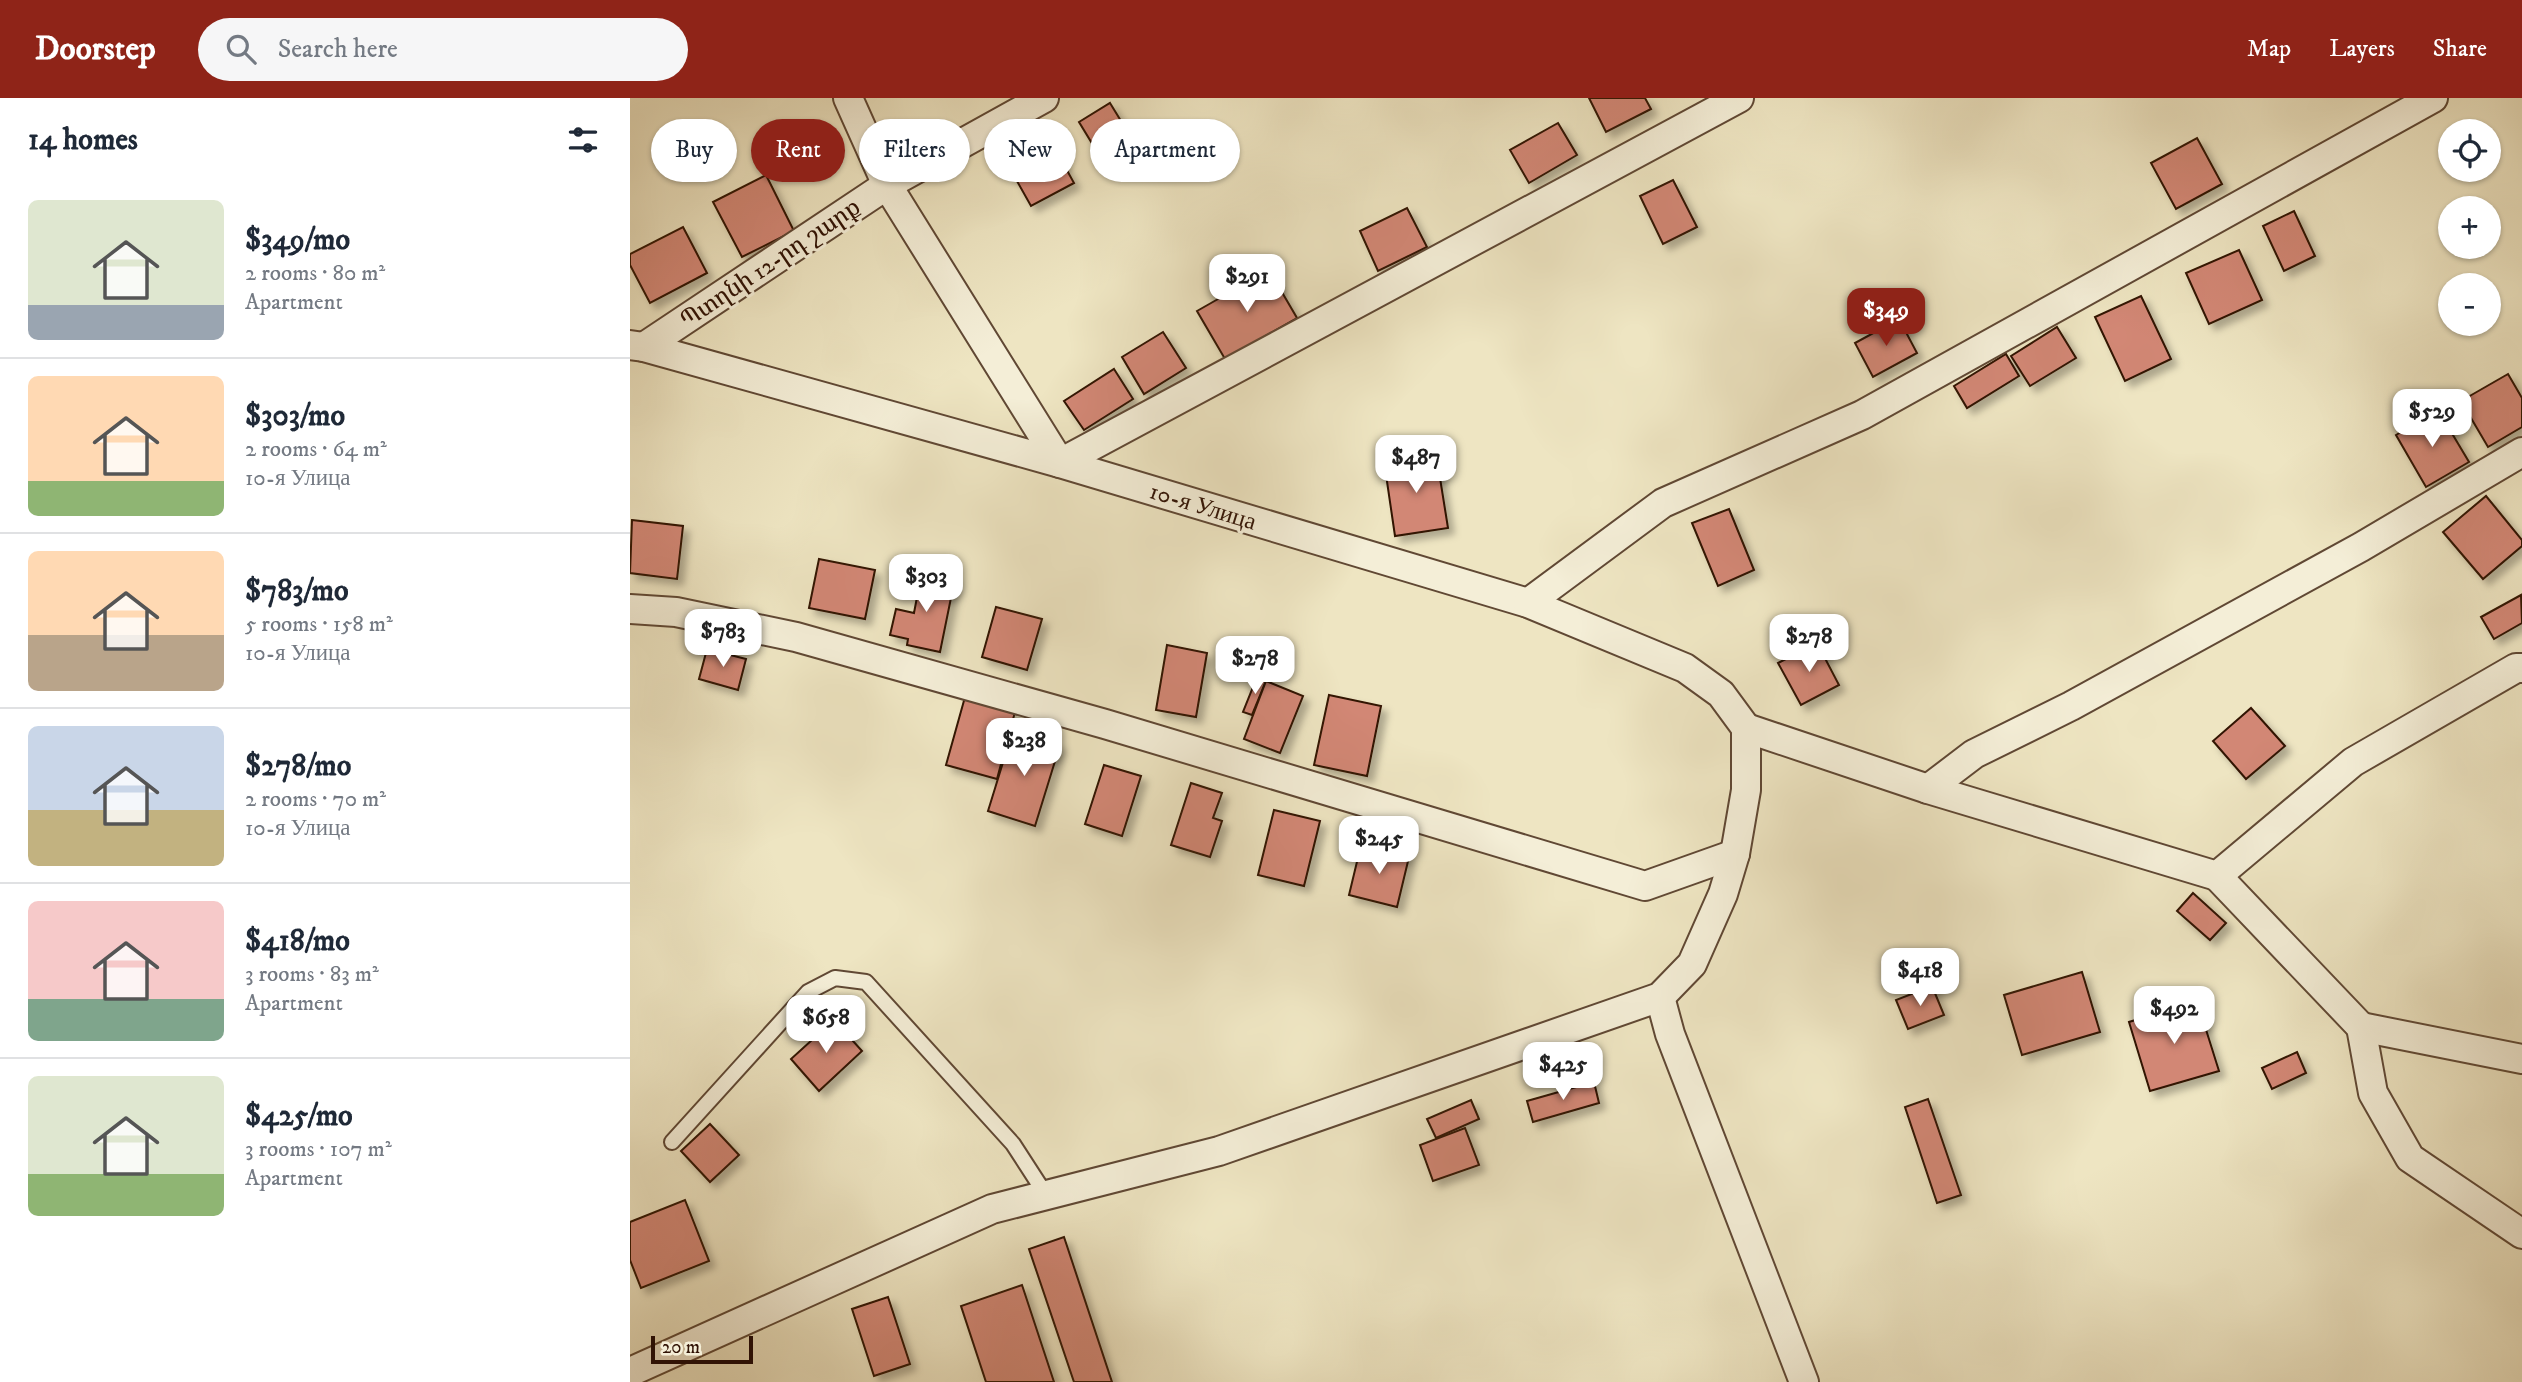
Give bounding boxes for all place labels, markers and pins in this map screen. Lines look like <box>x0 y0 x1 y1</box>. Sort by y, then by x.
pin: $291 <box>1206 254 1288 314</box>
pin: $349 <box>1845 288 1927 348</box>
pin: $529 <box>2391 390 2473 449</box>
pin: $487 <box>1375 436 1457 495</box>
pin: $303 <box>885 554 967 614</box>
pin: $783 <box>682 610 764 669</box>
pin: $278 <box>1768 614 1850 674</box>
pin: $278 <box>1214 636 1296 696</box>
pin: $238 <box>983 718 1065 778</box>
pin: $245 <box>1338 816 1420 876</box>
pin: $418 <box>1879 948 1961 1008</box>
pin: $492 <box>2133 986 2215 1046</box>
pin: $658 <box>785 996 867 1055</box>
pin: $425 <box>1522 1042 1604 1102</box>

